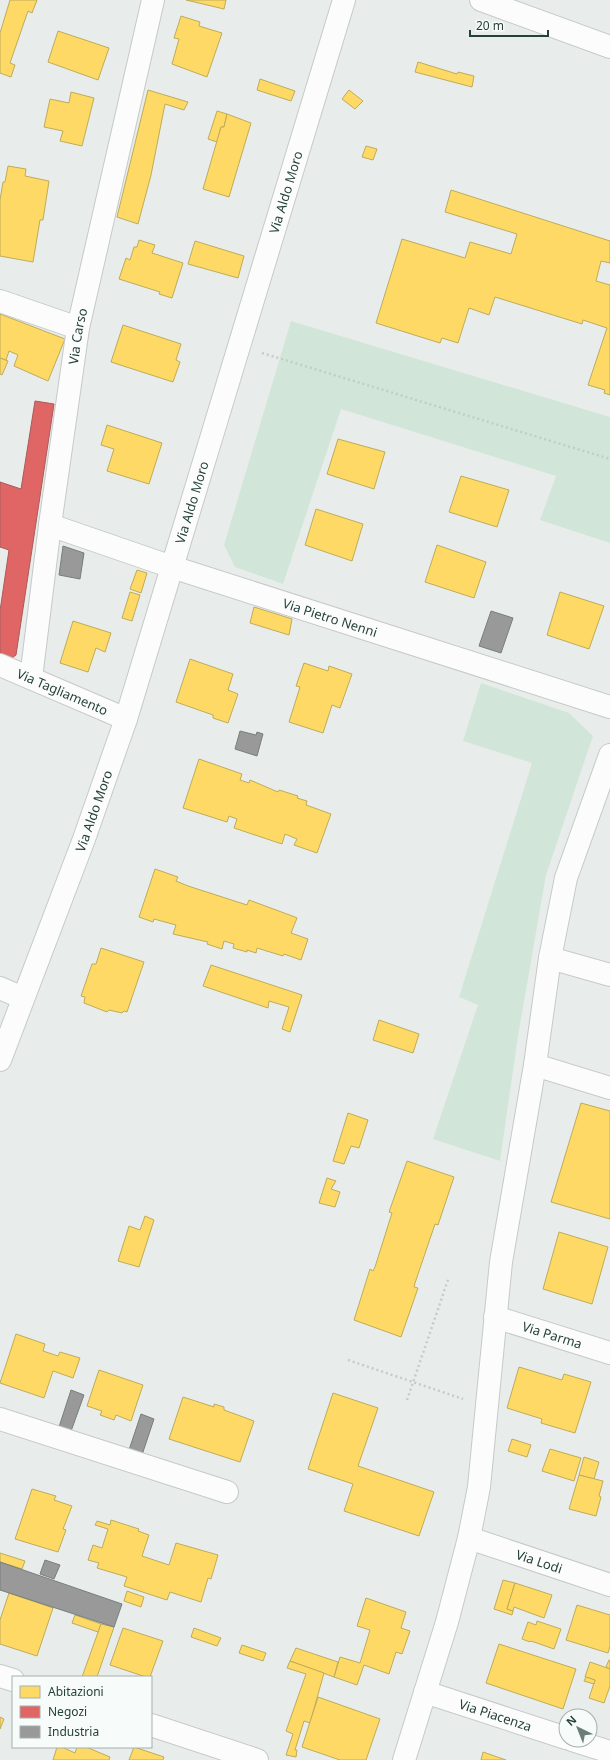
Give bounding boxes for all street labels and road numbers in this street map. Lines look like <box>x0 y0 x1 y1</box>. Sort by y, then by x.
street label: Via Aldo Moro <box>265 149 307 236</box>
street label: Via Carso <box>64 306 91 365</box>
street label: Via Aldo Moro <box>171 459 213 546</box>
street label: Via Pietro Nenni <box>281 594 380 641</box>
street label: Via Tagliamento <box>14 664 111 719</box>
street label: Via Aldo Moro <box>71 768 116 854</box>
street label: Via Parma <box>520 1317 584 1353</box>
street label: Via Lodi <box>514 1545 565 1578</box>
street label: Via Piacenza <box>457 1695 534 1735</box>

